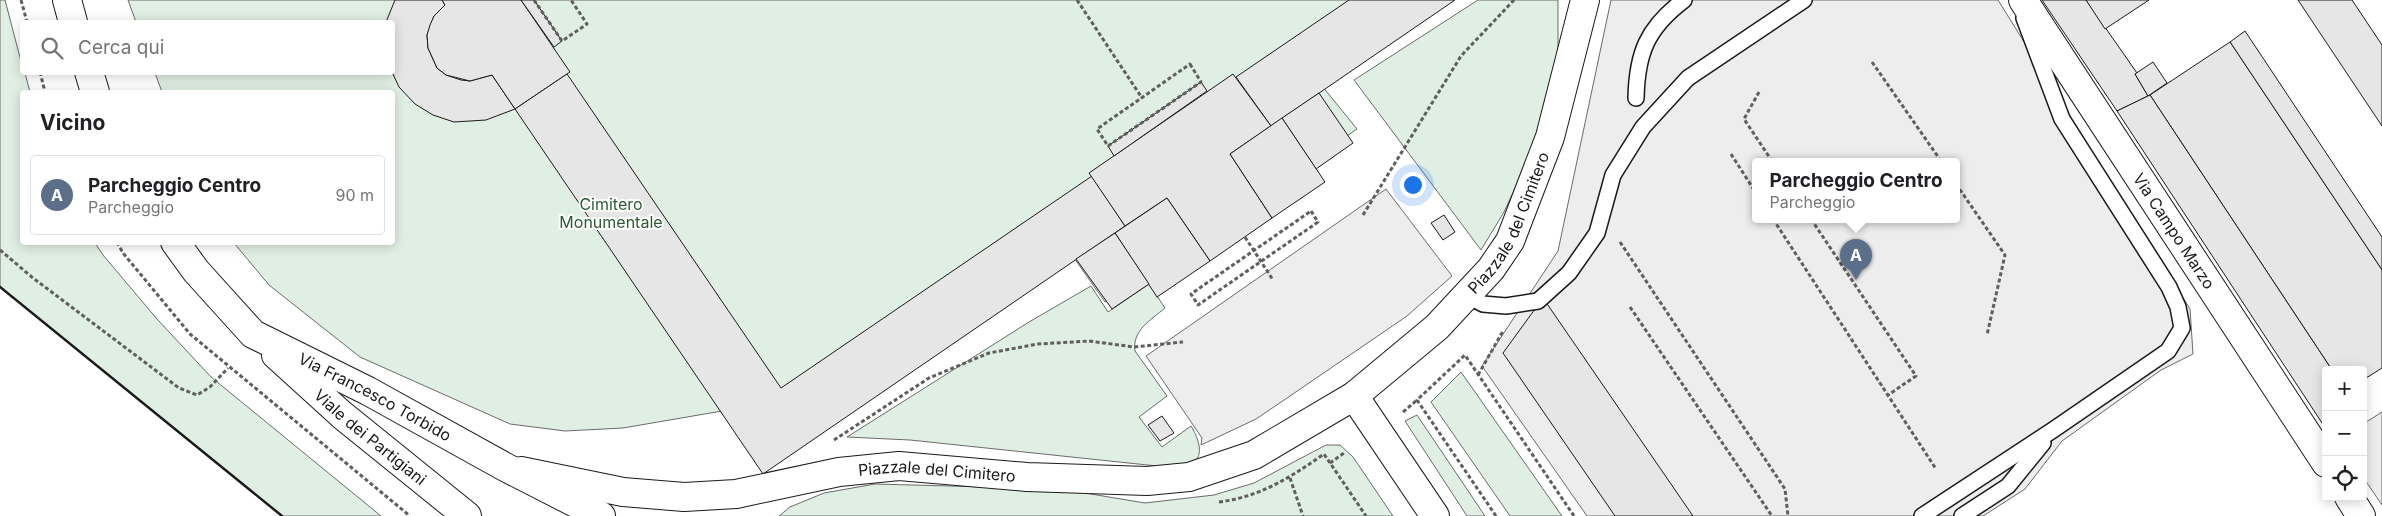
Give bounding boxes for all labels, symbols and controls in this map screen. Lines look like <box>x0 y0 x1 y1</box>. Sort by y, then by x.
search box <box>20 20 395 75</box>
icon: search <box>38 34 66 62</box>
text: Cerca qui <box>78 36 164 59</box>
text: Vicino <box>40 110 105 135</box>
street label: Piazzale del Cimitero <box>1463 149 1553 298</box>
popup <box>1752 158 1960 223</box>
text: Parcheggio Centro <box>1769 169 1943 192</box>
street label: Via Campo Marzo <box>2129 169 2219 293</box>
your location <box>1400 172 1426 198</box>
text: Parcheggio Centro <box>88 174 261 197</box>
text: A <box>51 185 63 205</box>
text: 90 m <box>335 185 374 205</box>
text: Parcheggio <box>1769 192 1855 212</box>
park label: Cimitero Monumentale <box>559 194 663 232</box>
text: Parcheggio <box>88 197 174 217</box>
pin: A <box>1840 239 1872 280</box>
street label: Via Francesco Torbido <box>295 348 455 445</box>
map controls <box>2322 366 2367 501</box>
button: + <box>2322 366 2367 411</box>
street label: Viale dei Partigiani <box>310 385 430 489</box>
button: − <box>2322 411 2367 456</box>
street label: Piazzale del Cimitero <box>857 456 1016 486</box>
button: locate <box>2322 456 2367 501</box>

